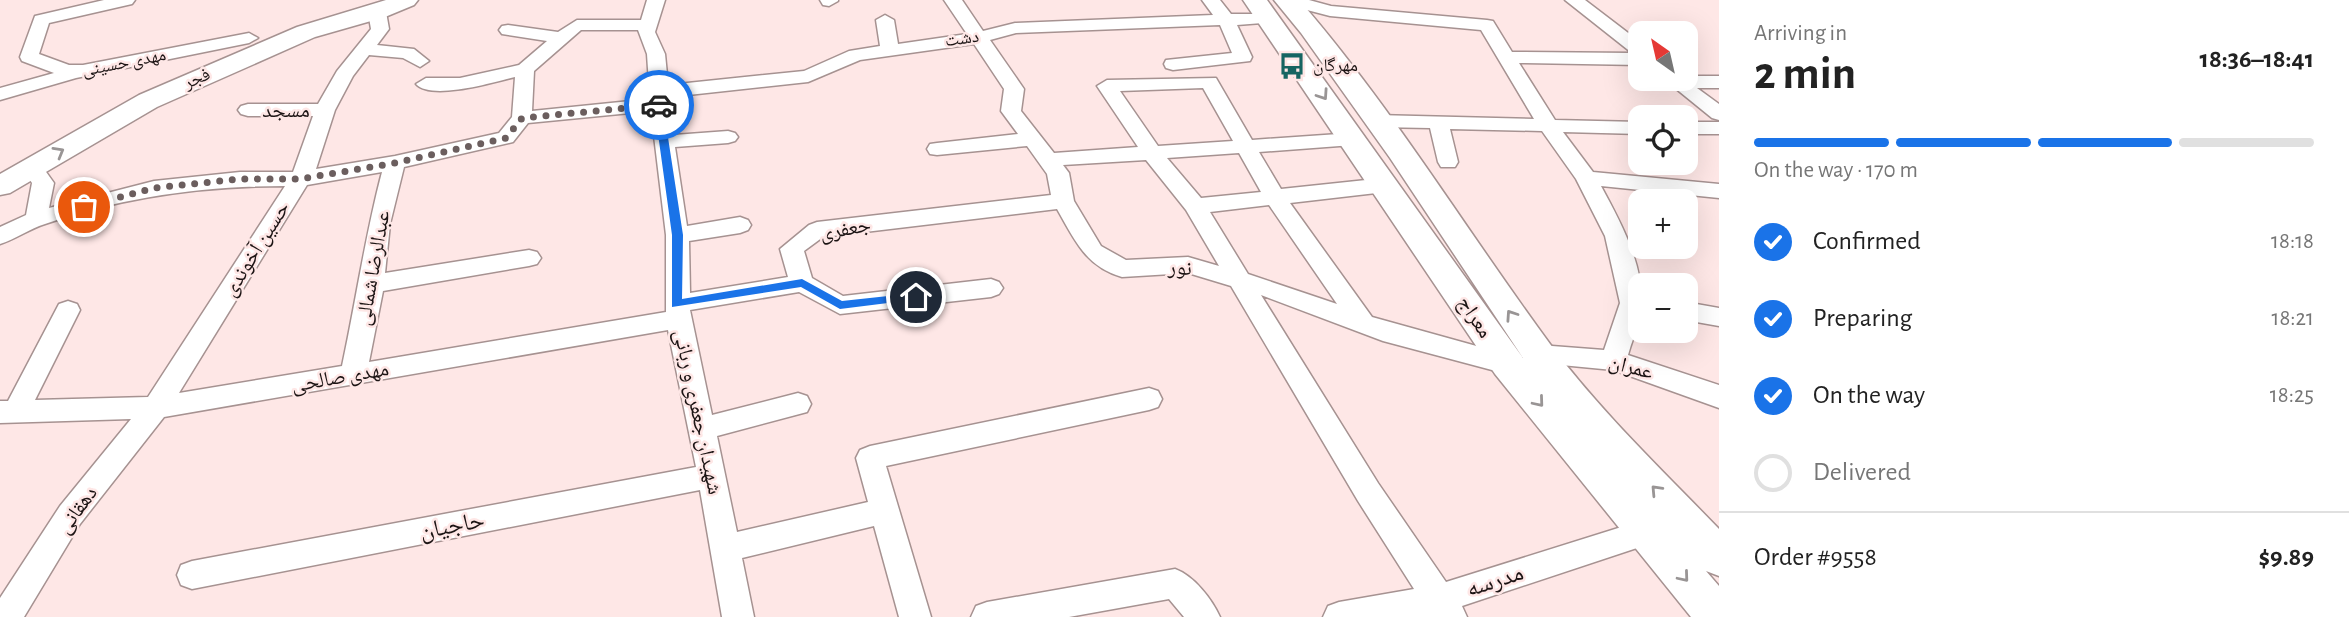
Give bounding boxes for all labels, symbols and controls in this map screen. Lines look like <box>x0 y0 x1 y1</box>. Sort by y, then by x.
north arrow <box>1628 21 1698 91</box>
map controls <box>1628 21 1698 343</box>
text: Arriving in <box>1754 22 1847 45</box>
street label: دشت <box>944 28 980 50</box>
street label: مهدی حسینی <box>80 46 168 81</box>
text: 18:36–18:41 <box>2200 46 2314 72</box>
bus stop icon: مهرگان <box>1277 51 1307 81</box>
text: 2 min <box>1754 51 1856 97</box>
place label: مهرگان <box>1313 57 1358 76</box>
street label: فجر <box>180 65 213 93</box>
courier <box>624 70 694 140</box>
icon: car <box>640 86 678 124</box>
one-way arrow <box>1315 87 1327 100</box>
street label: مسجد <box>262 100 310 121</box>
button: locate <box>1628 105 1698 175</box>
one-way arrow <box>52 147 65 160</box>
text: On the way · 170 m <box>1754 159 1918 182</box>
pin <box>54 177 114 237</box>
icon: bag <box>65 188 103 226</box>
button: + <box>1628 189 1698 259</box>
street label: حسین آخوندی <box>218 197 295 301</box>
street label: عبدالرضا شمالی <box>353 208 396 328</box>
street label: جعفری <box>818 214 873 245</box>
icon: check <box>1754 223 1792 261</box>
text: Confirmed <box>1813 228 1921 254</box>
text: 18:18 <box>2271 230 2314 253</box>
street label: نور <box>1167 257 1192 279</box>
pin <box>886 267 946 327</box>
button: − <box>1628 273 1698 343</box>
icon: home <box>897 278 935 316</box>
street label: معراج <box>1452 292 1496 343</box>
icon: check <box>1754 300 1792 338</box>
text: Preparing <box>1813 305 1912 331</box>
text: 18:21 <box>2272 307 2314 330</box>
one-way arrow <box>1506 309 1519 322</box>
street label: شهیدان جعفری و ربانی <box>668 328 726 497</box>
street label: عمران <box>1606 351 1656 384</box>
street label: مهدی صالحی <box>290 358 391 398</box>
icon: check <box>1754 377 1792 415</box>
text: On the way <box>1813 382 1925 408</box>
text: 18:25 <box>2270 384 2314 407</box>
one-way arrow <box>1531 393 1543 406</box>
text: Delivered <box>1813 459 1911 485</box>
street label: دهقانی <box>53 482 103 539</box>
one-way arrow <box>1651 485 1664 498</box>
street label: حاجیان <box>418 508 487 545</box>
text: Order #9558 <box>1754 544 1877 570</box>
text: $9.89 <box>2258 544 2314 570</box>
street label: مدرسه <box>1464 561 1526 601</box>
one-way arrow <box>1676 568 1688 581</box>

